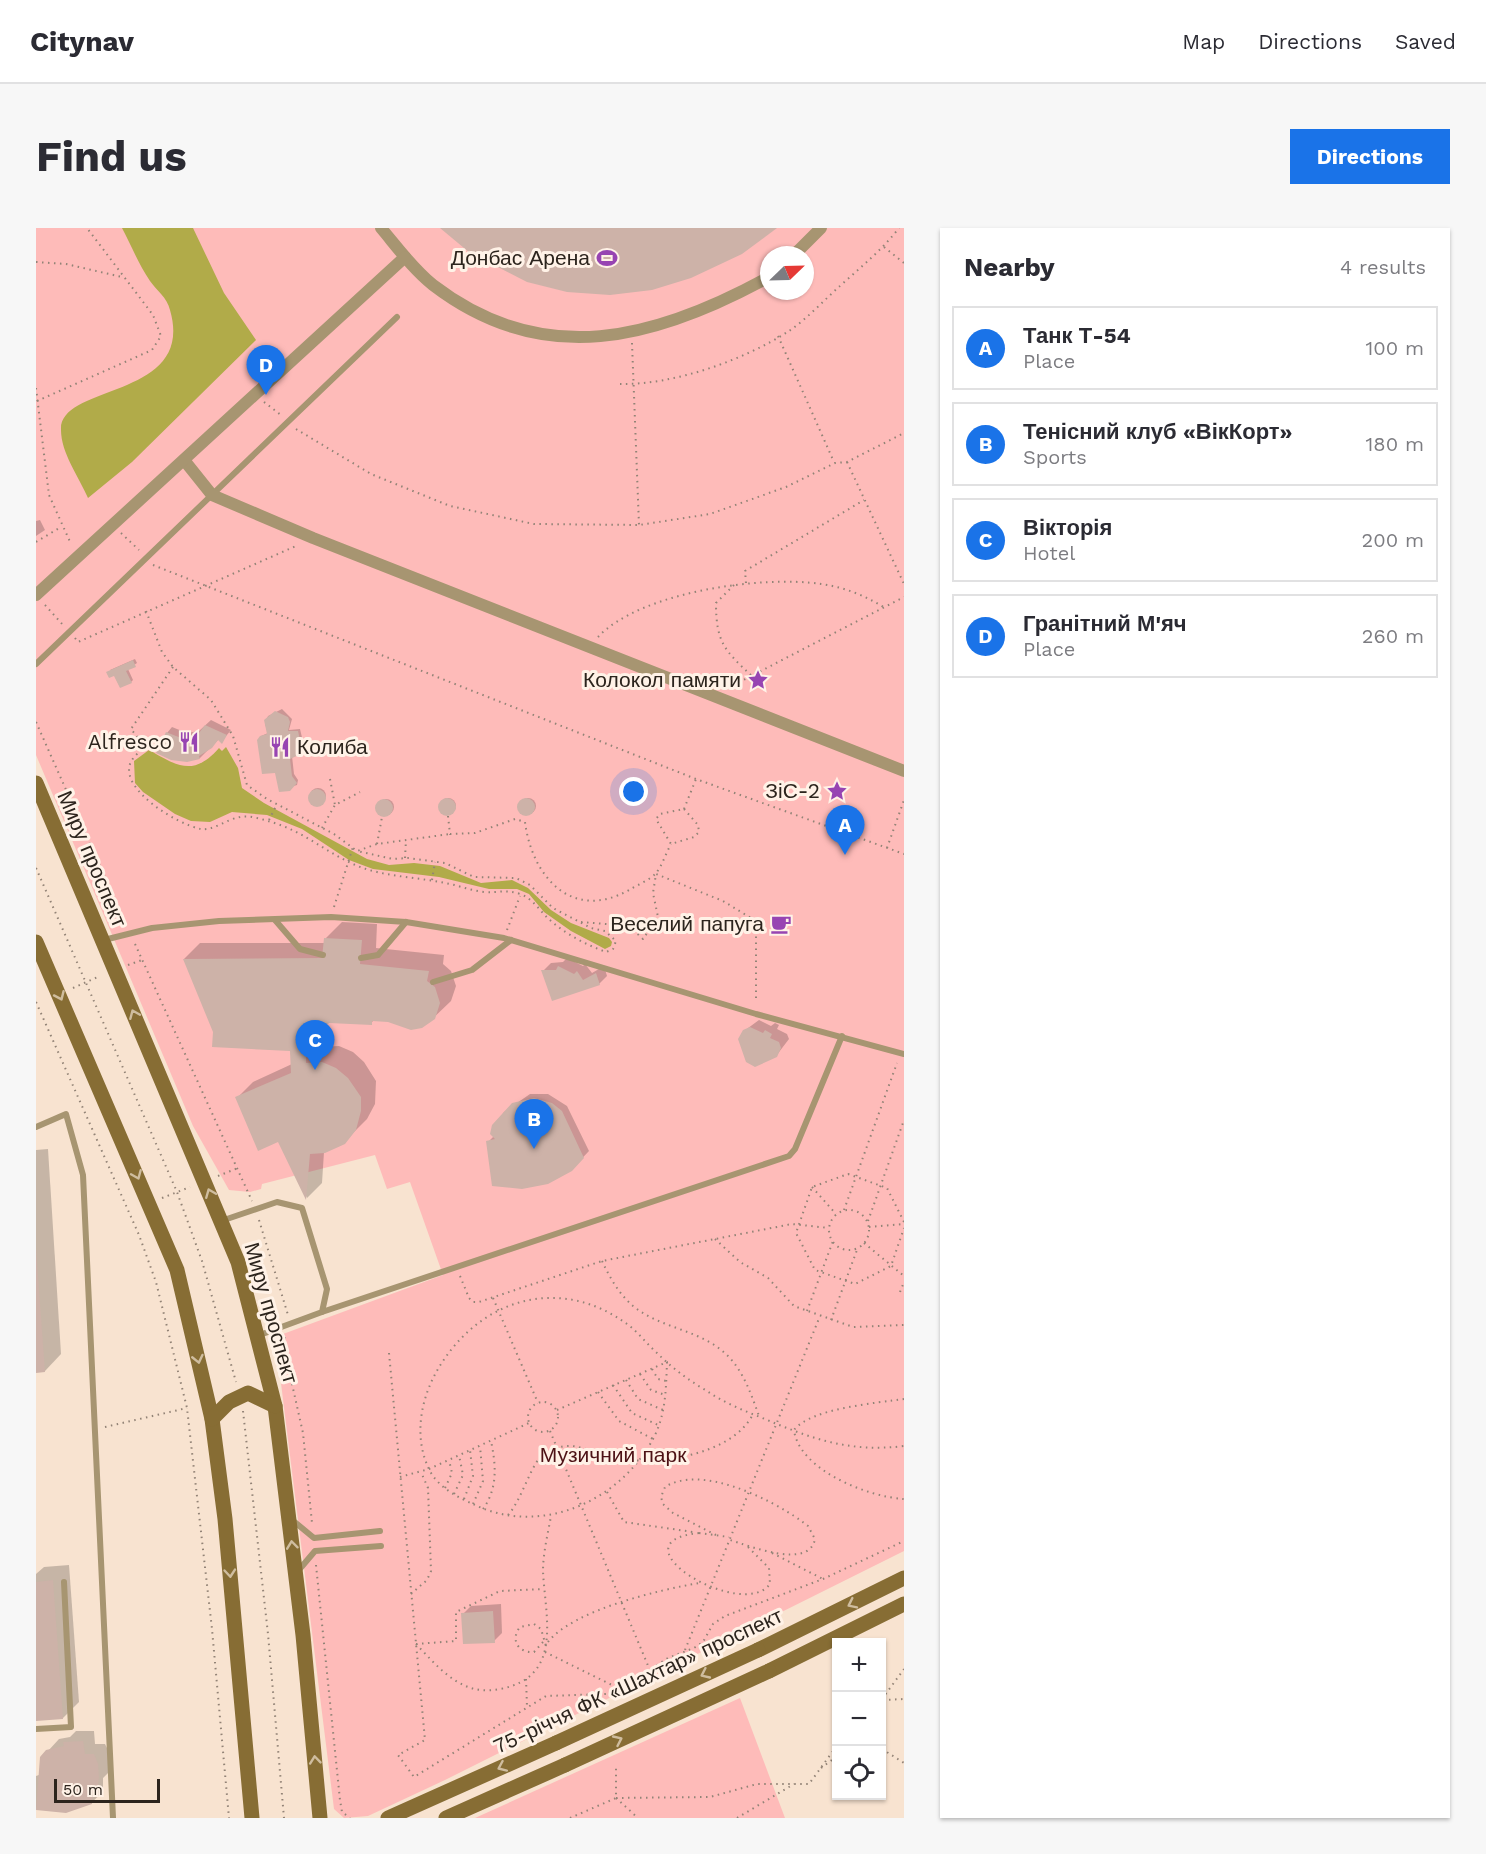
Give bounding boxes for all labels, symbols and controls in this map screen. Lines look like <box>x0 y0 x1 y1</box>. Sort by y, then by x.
text: Citynav <box>30 25 134 58</box>
text: Map <box>1182 29 1225 54</box>
text: Directions <box>1258 29 1362 54</box>
text: Saved <box>1395 29 1456 54</box>
button: Directions <box>1290 129 1450 184</box>
text: Find us <box>36 132 187 181</box>
place label: Донбас Арена <box>451 245 590 270</box>
sports icon: Донбас Арена <box>595 246 619 270</box>
north arrow <box>760 246 814 300</box>
text: Nearby <box>964 252 1055 282</box>
text: 4 results <box>1340 255 1426 279</box>
text: Танк Т-54 <box>1023 323 1131 348</box>
text: A <box>979 336 992 360</box>
text: 100 m <box>1365 336 1424 360</box>
pin: D <box>246 346 286 395</box>
text: Place <box>1023 349 1075 373</box>
text: Тенісний клуб «ВікКорт» <box>1023 419 1292 444</box>
text: B <box>979 432 992 456</box>
text: 180 m <box>1366 432 1424 456</box>
text: Sports <box>1023 445 1087 469</box>
text: Вікторія <box>1023 515 1112 540</box>
text: C <box>979 528 992 552</box>
text: 200 m <box>1362 528 1424 552</box>
text: Hotel <box>1023 541 1075 565</box>
text: Гранітний М'яч <box>1023 611 1187 636</box>
text: D <box>978 624 993 648</box>
text: 260 m <box>1362 624 1424 648</box>
text: Place <box>1023 637 1075 661</box>
place label: Колокол памяти <box>583 667 741 692</box>
place icon: Колокол памяти <box>746 668 770 692</box>
place label: Alfresco <box>88 729 172 754</box>
restaurant icon: Alfresco <box>177 730 201 754</box>
place label: Колиба <box>297 734 368 759</box>
restaurant icon: Колиба <box>268 735 292 759</box>
your location <box>619 777 648 806</box>
place label: ЗіС-2 <box>765 778 820 803</box>
place icon: ЗіС-2 <box>825 779 849 803</box>
street label: Миру проспект <box>52 787 133 931</box>
pin: A <box>826 806 864 855</box>
place label: Веселий папуга <box>610 911 764 936</box>
cafe icon: Веселий папуга <box>769 912 793 936</box>
one-way arrow <box>52 989 64 1000</box>
one-way arrow <box>129 1009 141 1020</box>
pin: C <box>296 1020 334 1070</box>
pin: B <box>514 1100 554 1149</box>
one-way arrow <box>130 1168 142 1179</box>
one-way arrow <box>205 1189 217 1200</box>
street label: Миру проспект <box>239 1239 304 1387</box>
one-way arrow <box>191 1354 204 1364</box>
park label: Музичний парк <box>540 1442 687 1467</box>
one-way arrow <box>286 1540 298 1550</box>
one-way arrow <box>223 1568 236 1577</box>
one-way arrow <box>847 1596 858 1608</box>
street label: 75-річчя ФК «Шахтар» проспект <box>489 1602 787 1759</box>
map controls <box>832 1638 886 1800</box>
button: + <box>832 1638 886 1692</box>
one-way arrow <box>700 1667 711 1679</box>
button: − <box>832 1692 886 1746</box>
one-way arrow <box>612 1736 623 1748</box>
button: locate <box>832 1746 886 1800</box>
one-way arrow <box>309 1755 322 1764</box>
one-way arrow <box>498 1760 509 1772</box>
scale bar <box>54 1776 160 1804</box>
text: 50 m <box>63 1780 103 1799</box>

